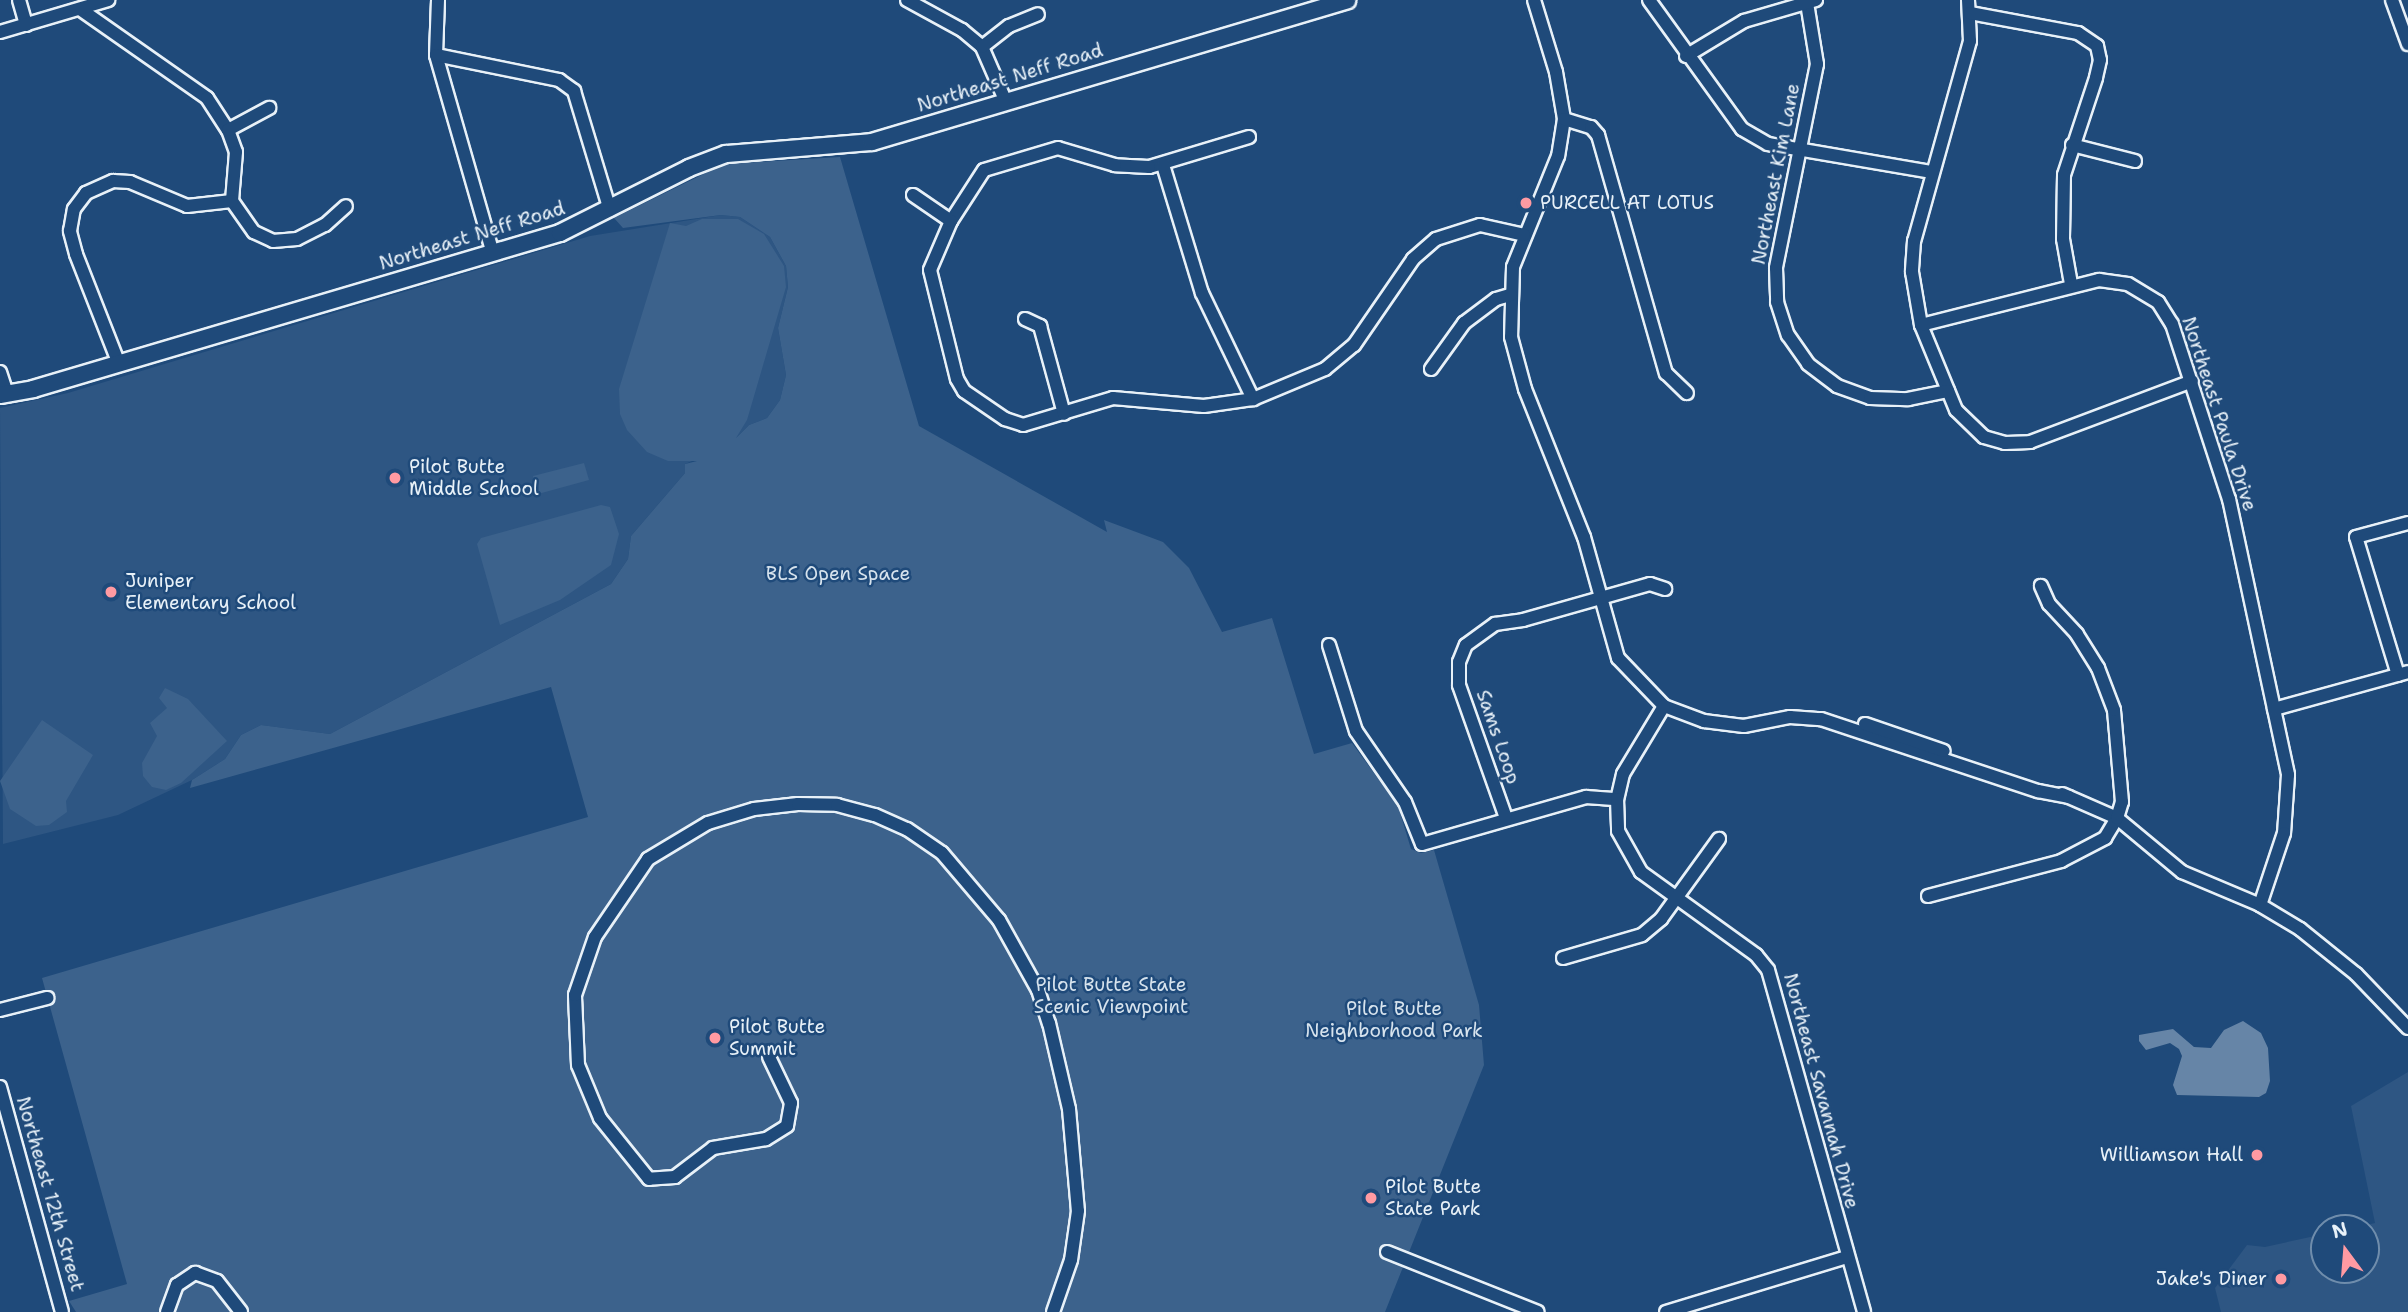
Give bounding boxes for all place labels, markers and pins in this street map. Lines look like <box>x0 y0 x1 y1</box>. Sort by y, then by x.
place label: PURCELL AT LOTUS <box>1540 192 1714 214</box>
marker: PURCELL AT LOTUS <box>1518 195 1534 211</box>
place label: Pilot Butte Middle School <box>409 456 539 500</box>
marker: Pilot Butte Middle School <box>387 470 403 486</box>
place label: Juniper Elementary School <box>125 570 296 614</box>
marker: Juniper Elementary School <box>103 584 119 600</box>
place label: Pilot Butte Summit <box>729 1016 825 1060</box>
marker: Pilot Butte Summit <box>707 1030 723 1046</box>
place label: Williamson Hall <box>2100 1144 2243 1166</box>
marker: Williamson Hall <box>2249 1147 2265 1163</box>
place label: Pilot Butte State Park <box>1385 1176 1481 1220</box>
marker: Pilot Butte State Park <box>1363 1190 1379 1206</box>
place label: Jake's Diner <box>2156 1268 2267 1290</box>
marker: Jake's Diner <box>2273 1271 2289 1287</box>

